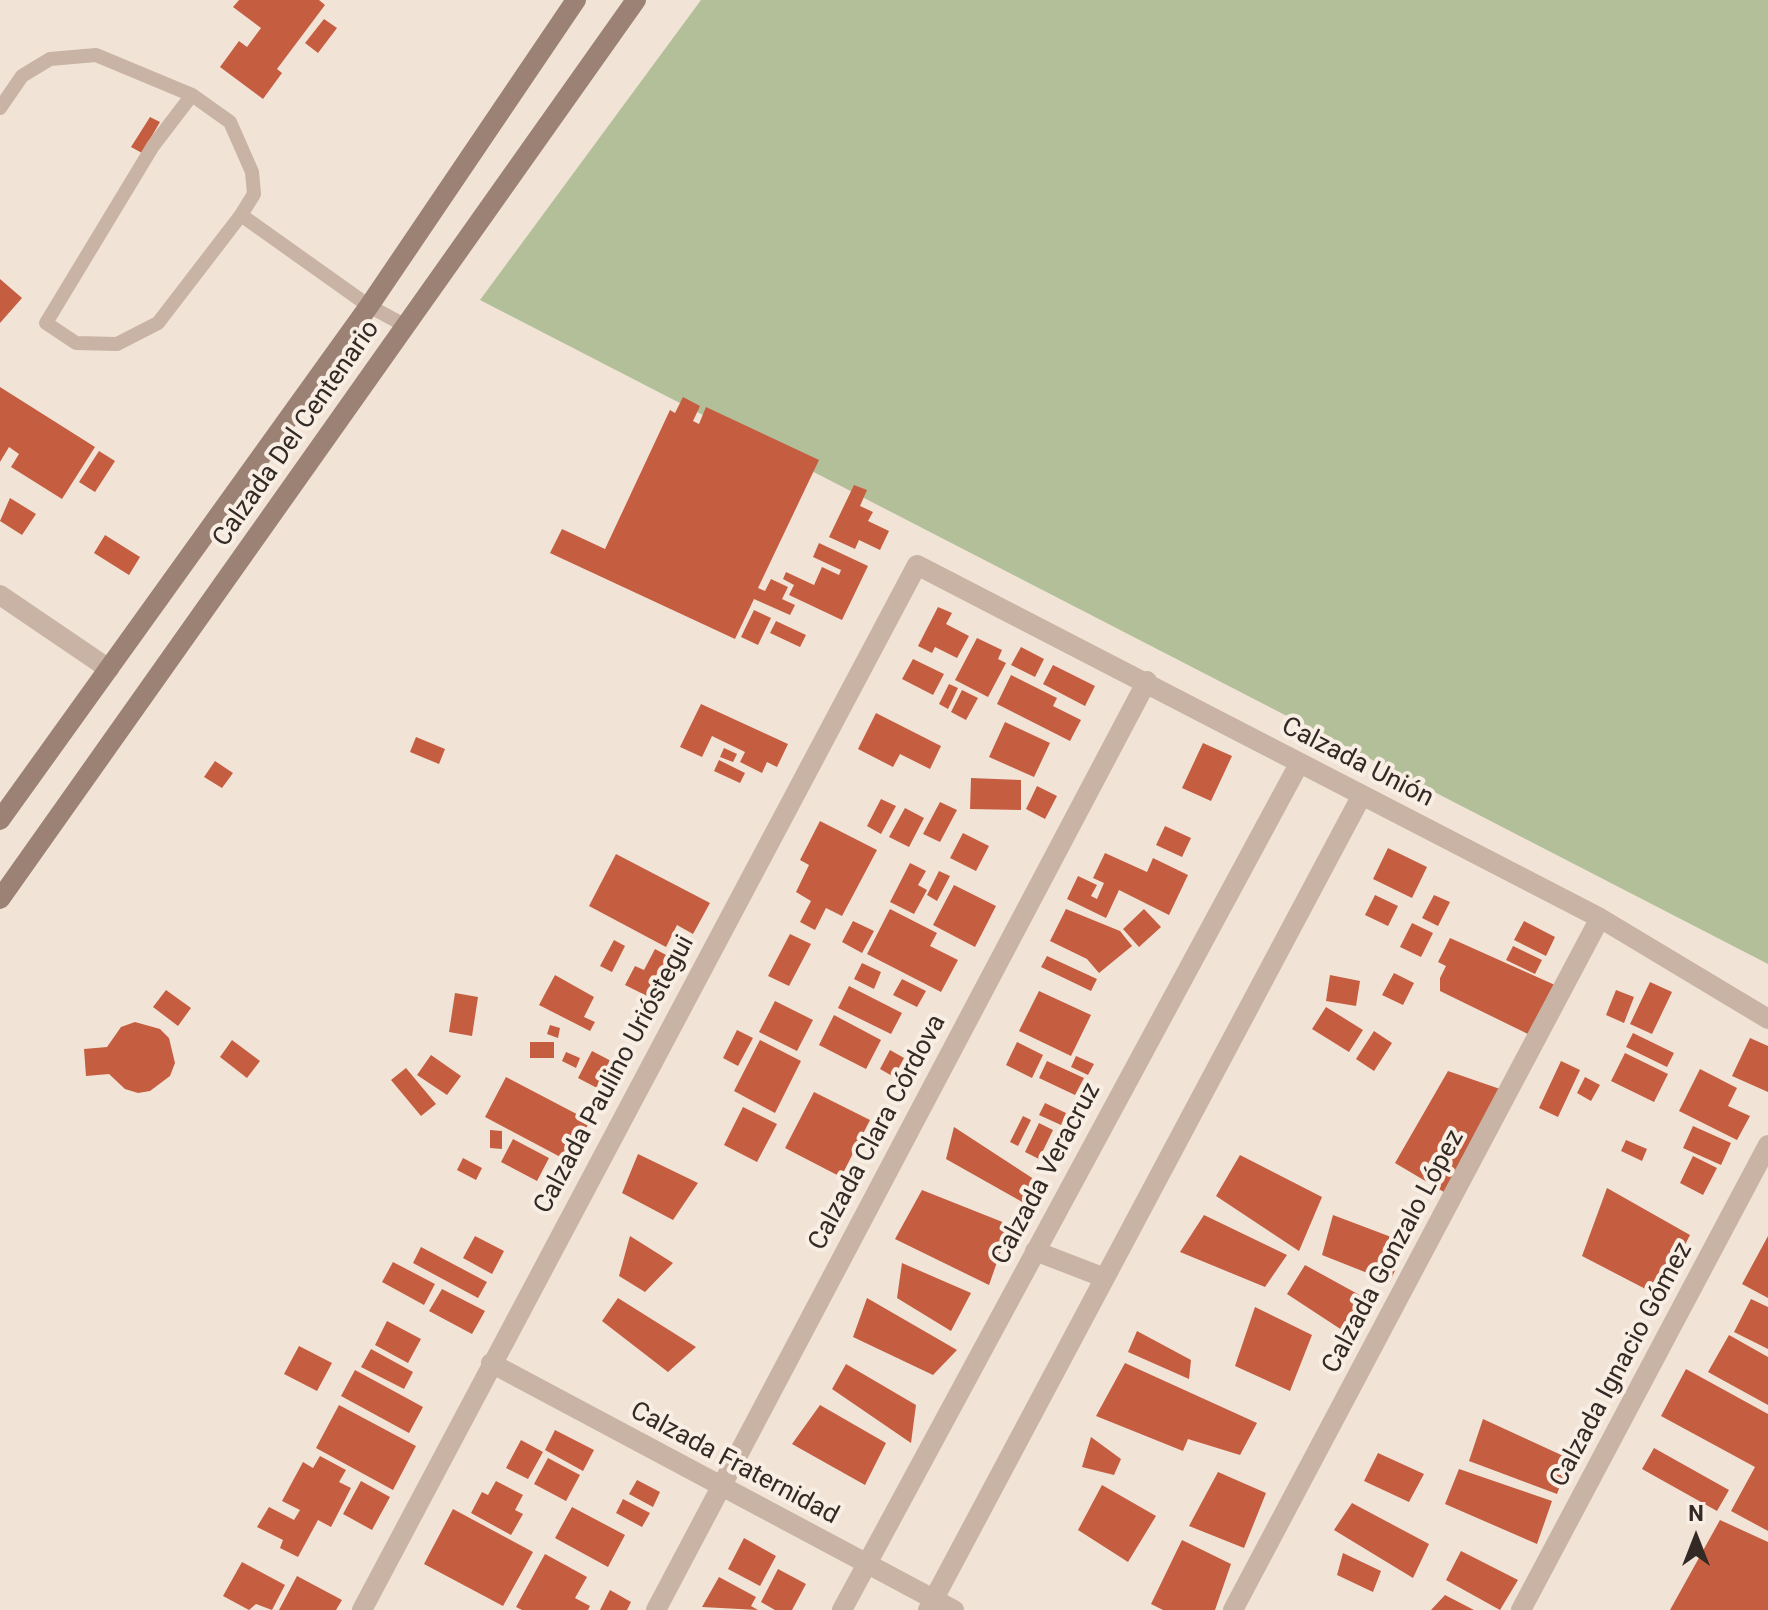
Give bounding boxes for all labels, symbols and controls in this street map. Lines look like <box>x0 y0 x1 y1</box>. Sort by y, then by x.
street label: Calzada Del Centenario <box>207 315 387 553</box>
street label: Calzada Unión <box>1276 711 1438 815</box>
street label: Calzada Paulino Urióstegui <box>528 931 702 1219</box>
street label: Calzada Clara Córdova <box>803 1010 953 1256</box>
street label: Calzada Veracruz <box>986 1078 1108 1270</box>
street label: Calzada Gonzalo López <box>1317 1125 1471 1379</box>
street label: Calzada Ignacio Gómez <box>1544 1237 1700 1493</box>
street label: Calzada Fraternidad <box>625 1396 843 1532</box>
north arrow <box>1656 1498 1736 1578</box>
text: N <box>1688 1501 1704 1526</box>

